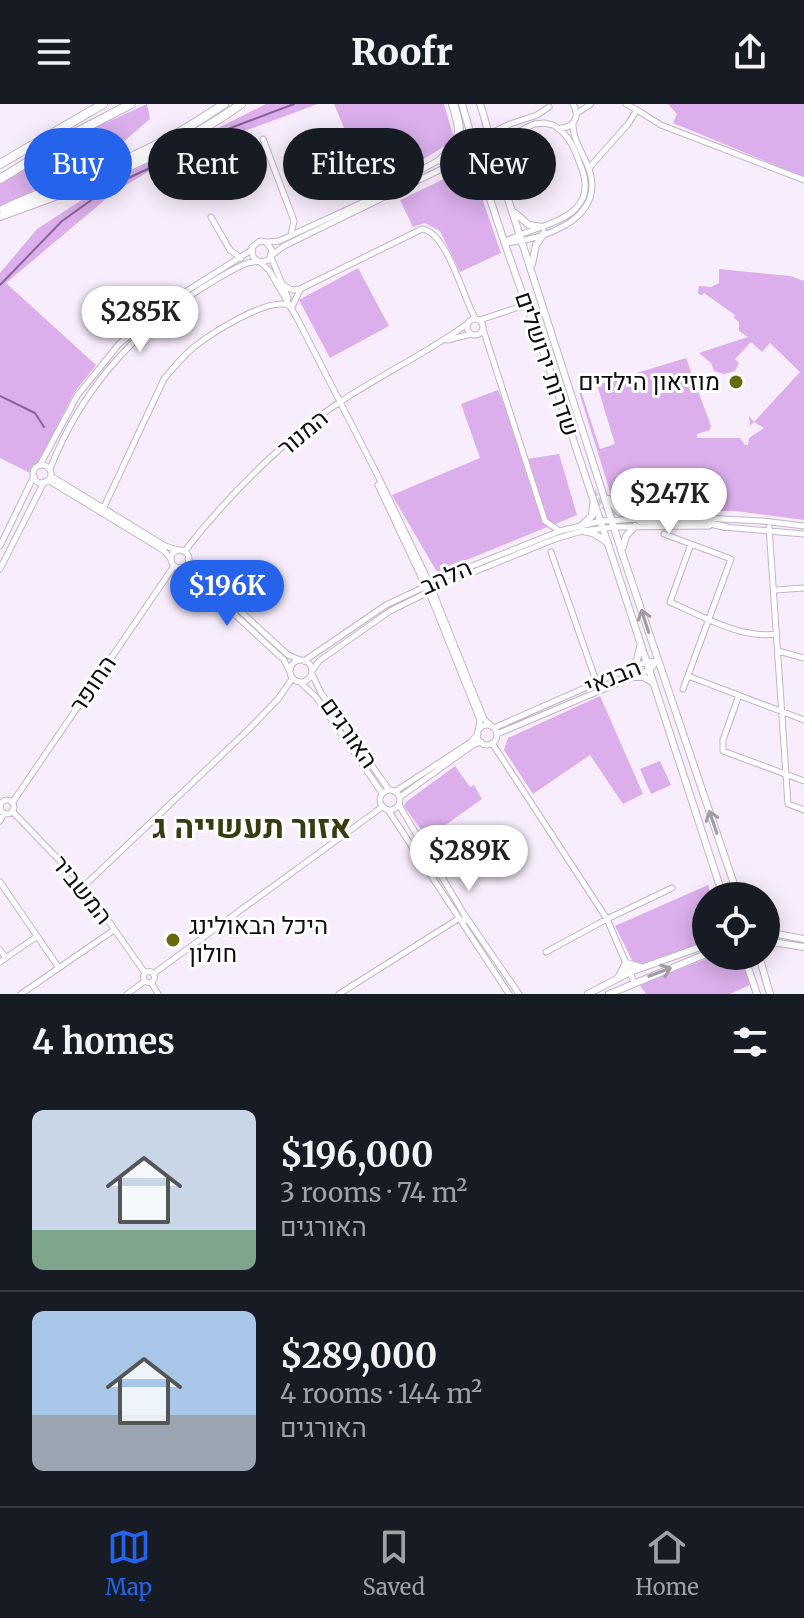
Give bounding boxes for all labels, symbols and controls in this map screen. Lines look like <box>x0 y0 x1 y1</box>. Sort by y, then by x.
icon: menu <box>32 30 76 74</box>
text: Roofr <box>351 30 453 75</box>
icon: share <box>728 30 772 74</box>
chip: Buy <box>24 128 132 200</box>
chip: Rent <box>148 128 267 200</box>
chip: Filters <box>283 128 424 200</box>
chip: New <box>440 128 556 200</box>
pin: $285K <box>84 286 196 354</box>
street label: שדרות ירושלים <box>508 287 587 440</box>
text: $285K <box>100 295 180 328</box>
place label: מוזיאון הילדים <box>578 366 720 397</box>
marker: מוזיאון הילדים <box>727 373 745 391</box>
street label: המנור <box>271 402 334 463</box>
pin: $247K <box>613 468 725 536</box>
text: $247K <box>629 477 709 510</box>
street label: הלהב <box>415 552 476 602</box>
pin: $196K <box>171 560 283 628</box>
text: $196K <box>188 569 266 602</box>
one-way arrow <box>637 609 651 634</box>
street label: החופר <box>62 649 123 718</box>
street label: הבנאי <box>580 651 646 702</box>
street label: האורגים <box>314 691 385 774</box>
district label: אזור תעשייה ג <box>153 807 351 847</box>
one-way arrow <box>704 810 719 835</box>
pin: $289K <box>413 825 525 893</box>
text: $289K <box>428 834 510 867</box>
street label: המשביר <box>45 849 120 931</box>
map controls <box>692 882 780 970</box>
button: locate <box>692 882 780 970</box>
place label: היכל הבאולינג חולון <box>189 910 328 969</box>
marker: היכל הבאולינג חולון <box>164 931 182 949</box>
one-way arrow <box>647 964 672 978</box>
icon: filters <box>728 1020 772 1064</box>
text: 4 homes <box>32 1021 175 1063</box>
text: $196,000 <box>280 1134 433 1176</box>
icon: home <box>96 1142 192 1238</box>
text: 3 rooms · 74 m² <box>280 1176 467 1209</box>
text: האורגים <box>280 1210 367 1243</box>
text: $289,000 <box>280 1335 437 1377</box>
icon: home <box>96 1343 192 1439</box>
text: 4 rooms · 144 m² <box>280 1377 482 1410</box>
text: האורגים <box>280 1411 367 1444</box>
tab: Map <box>105 1525 152 1601</box>
tab: Saved <box>363 1525 425 1601</box>
tab: Home <box>635 1525 699 1601</box>

